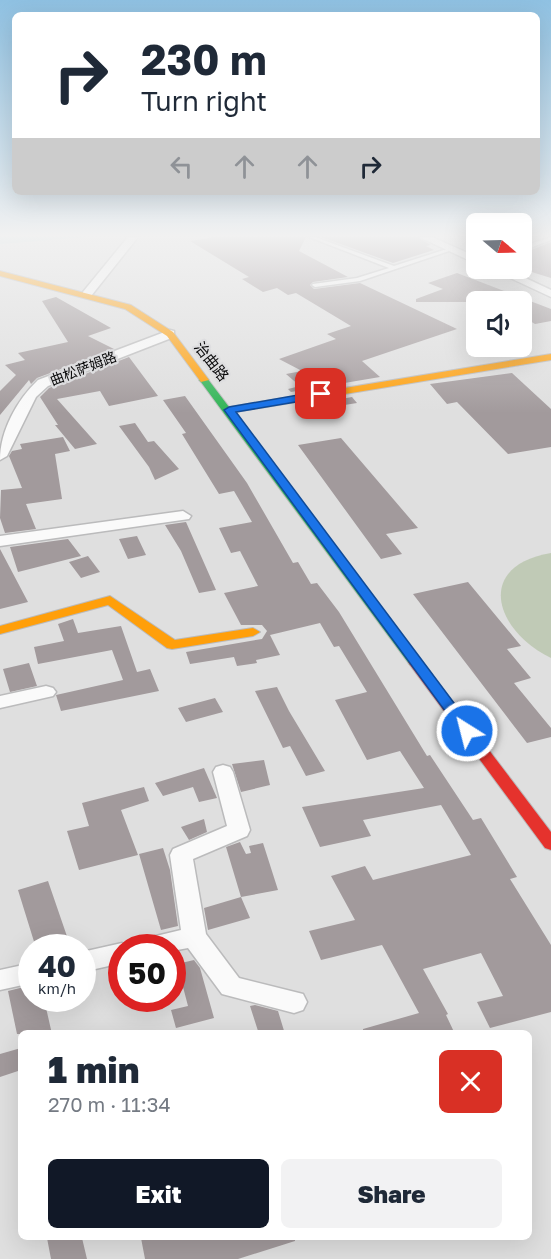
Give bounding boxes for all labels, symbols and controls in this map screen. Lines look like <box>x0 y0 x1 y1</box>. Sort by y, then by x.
text: 230 m <box>141 34 267 84</box>
icon: right <box>42 36 120 114</box>
text: Turn right <box>141 85 267 117</box>
icon: left <box>165 150 198 183</box>
icon: ahead <box>228 150 261 183</box>
icon: ahead <box>291 150 324 183</box>
icon: right <box>354 150 387 183</box>
north arrow <box>466 213 532 279</box>
map controls <box>466 213 532 357</box>
button: sound <box>466 291 532 357</box>
street label: 治曲路 <box>191 338 233 384</box>
street label: 曲松萨姆路 <box>47 348 119 388</box>
pin <box>295 368 346 419</box>
icon: arrive <box>304 377 337 410</box>
position arrow <box>435 699 499 763</box>
speed limit sign: 50 <box>108 934 186 1012</box>
text: 40 <box>38 948 76 984</box>
text: km/h <box>38 979 76 997</box>
text: 1 min <box>48 1048 139 1091</box>
button: close <box>439 1050 502 1113</box>
text: 270 m · 11:34 <box>48 1092 171 1116</box>
button: Exit <box>48 1159 269 1228</box>
button: Share <box>281 1159 502 1228</box>

